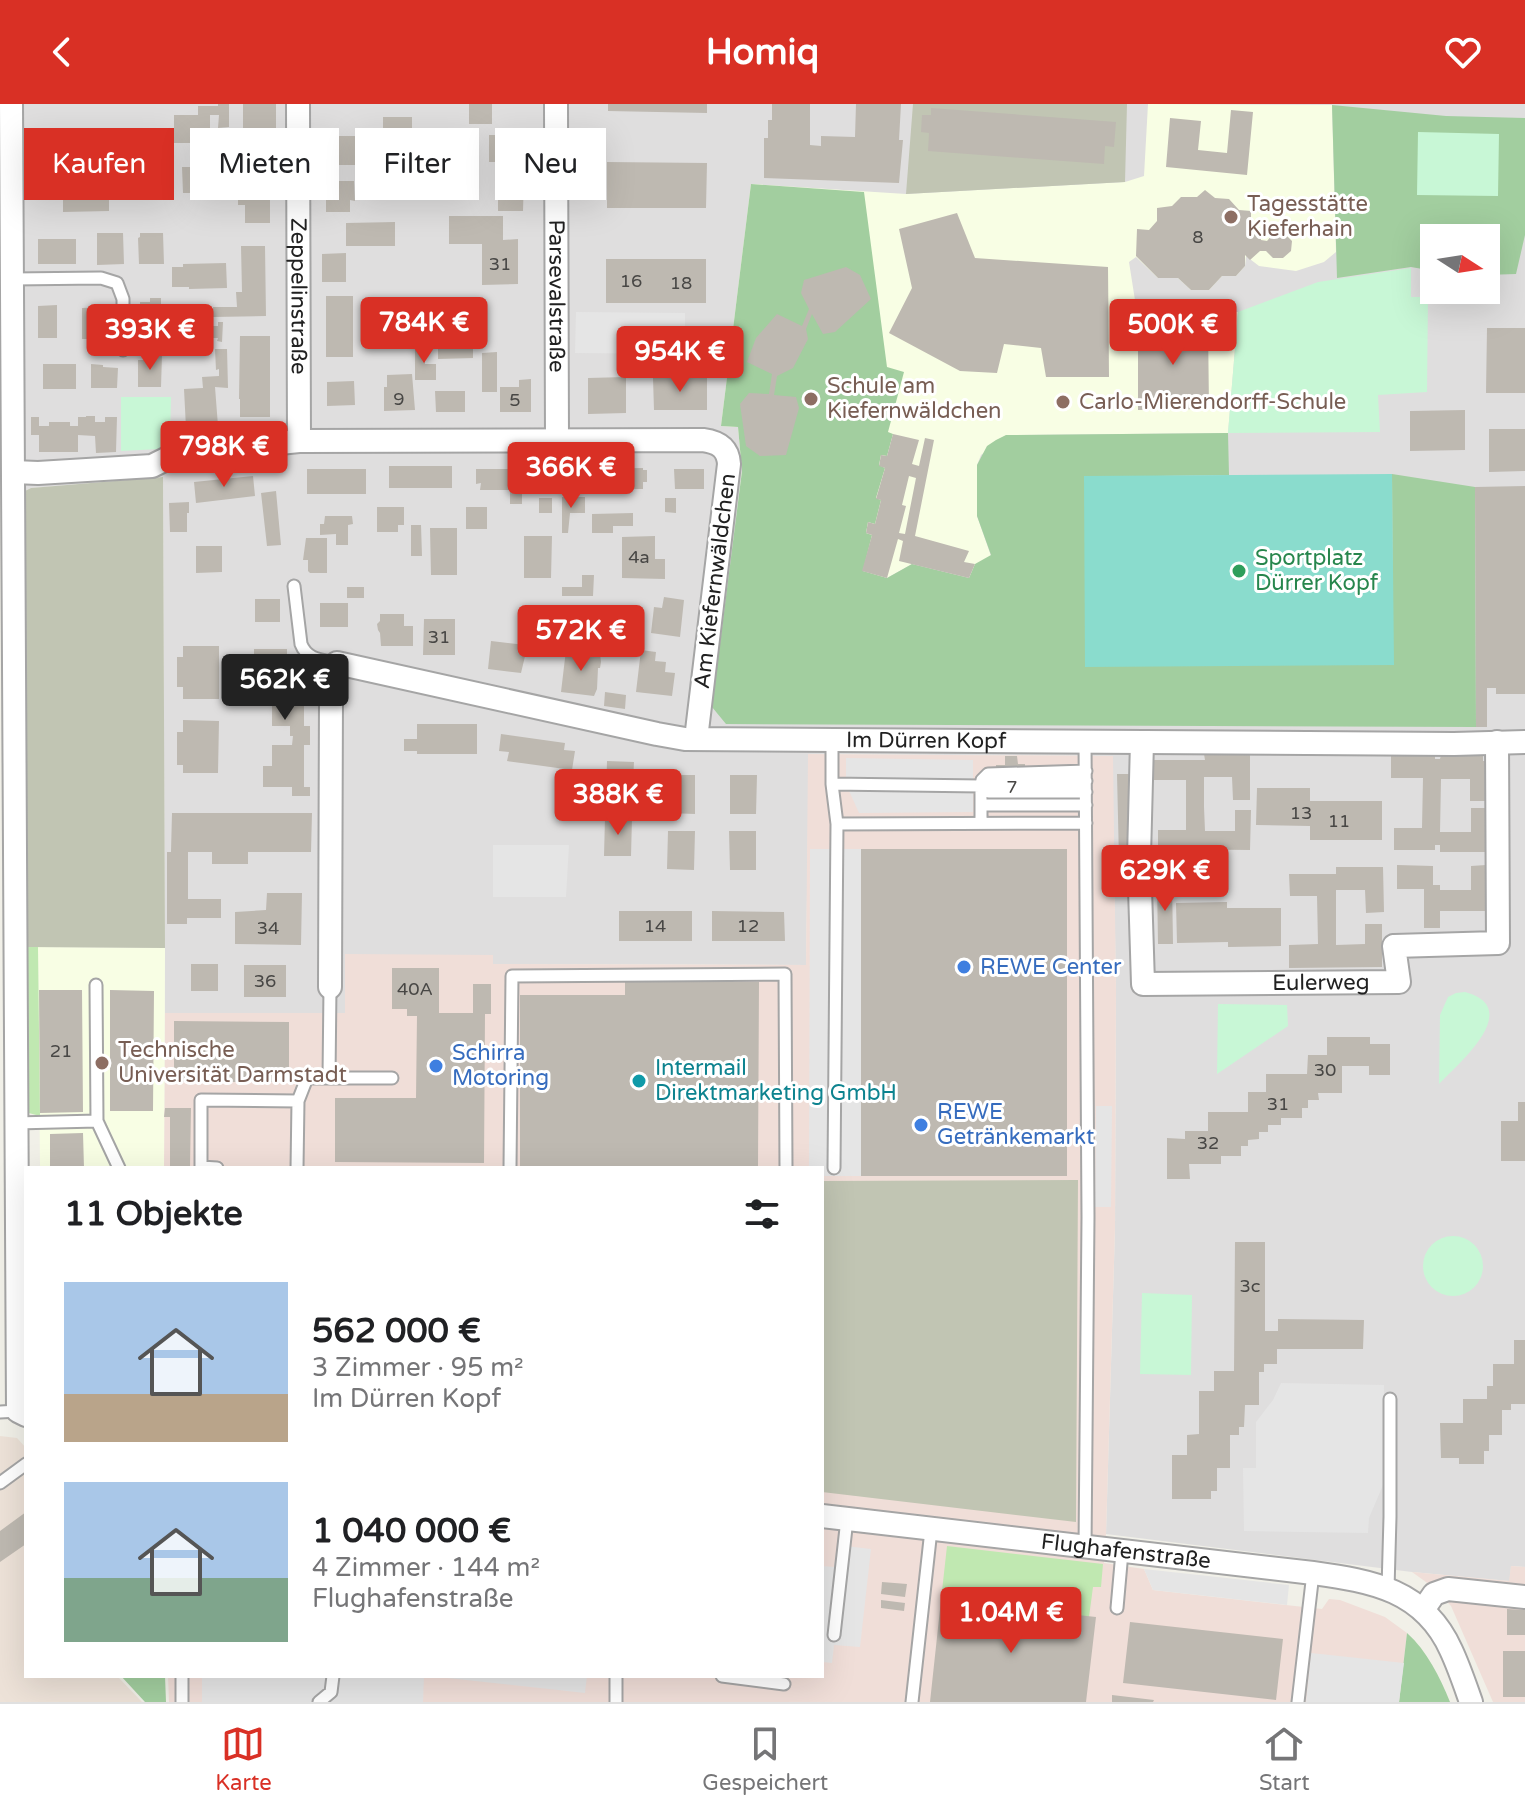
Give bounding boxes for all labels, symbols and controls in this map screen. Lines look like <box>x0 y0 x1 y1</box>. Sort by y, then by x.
icon: back <box>40 30 84 74</box>
icon: heart <box>1441 30 1485 74</box>
text: Homiq <box>706 31 819 74</box>
chip: Kaufen <box>24 128 174 200</box>
chip: Mieten <box>190 128 339 200</box>
chip: Filter <box>355 128 479 200</box>
chip: Neu <box>495 128 606 200</box>
place label: Tagesstätte Kieferhain <box>1247 191 1368 242</box>
marker: Tagesstätte Kieferhain <box>1222 208 1240 226</box>
street label: Zeppelinstraße <box>285 218 312 374</box>
street label: Parsevalstraße <box>543 220 570 372</box>
north arrow <box>1420 224 1500 304</box>
map controls <box>1420 224 1500 304</box>
house number: 8 <box>1192 226 1204 248</box>
house number: 31 <box>489 253 511 275</box>
house number: 16 <box>620 270 642 292</box>
house number: 18 <box>670 272 692 294</box>
pin: 784K € <box>359 297 489 365</box>
pin: 500K € <box>1108 299 1238 367</box>
pin: 393K € <box>85 304 215 372</box>
text: 784K € <box>379 307 469 338</box>
text: 500K € <box>1128 309 1218 340</box>
text: 393K € <box>105 314 195 345</box>
pin: 954K € <box>615 326 745 394</box>
text: 954K € <box>635 336 725 367</box>
place label: Schule am Kiefernwäldchen <box>827 373 1002 424</box>
house number: 9 <box>393 388 405 410</box>
house number: 5 <box>509 389 521 411</box>
place label: Carlo-Mierendorff-Schule <box>1079 389 1346 415</box>
marker: Schule am Kiefernwäldchen <box>802 390 820 408</box>
marker: Carlo-Mierendorff-Schule <box>1054 393 1072 411</box>
pin: 798K € <box>159 421 289 489</box>
text: 798K € <box>179 431 269 462</box>
pin: 366K € <box>506 442 636 510</box>
text: 366K € <box>526 452 616 483</box>
street label: Am Kiefernwäldchen <box>689 472 741 690</box>
place label: Sportplatz Dürrer Kopf <box>1255 545 1379 596</box>
house number: 4a <box>628 546 650 568</box>
marker: Sportplatz Dürrer Kopf <box>1230 562 1248 580</box>
pin: 572K € <box>516 605 646 673</box>
text: 572K € <box>536 615 626 646</box>
house number: 31 <box>428 626 450 648</box>
pin: 562K € <box>220 654 350 722</box>
text: 562K € <box>240 664 330 695</box>
street label: Im Dürren Kopf <box>846 727 1007 754</box>
pin: 388K € <box>553 769 683 837</box>
house number: 7 <box>1006 776 1018 798</box>
text: 388K € <box>573 779 663 810</box>
house number: 13 <box>1290 802 1312 824</box>
house number: 11 <box>1328 810 1350 832</box>
pin: 629K € <box>1100 845 1230 913</box>
text: 629K € <box>1120 855 1210 886</box>
house number: 14 <box>644 915 666 937</box>
house number: 12 <box>737 915 759 937</box>
house number: 34 <box>257 917 279 939</box>
place label: REWE Center <box>980 954 1122 980</box>
marker: REWE Center <box>955 958 973 976</box>
street label: Eulerweg <box>1272 969 1370 996</box>
house number: 36 <box>254 970 276 992</box>
house number: 40A <box>397 978 433 1000</box>
place label: Technische Universität Darmstadt <box>118 1037 347 1088</box>
house number: 21 <box>50 1040 72 1062</box>
place label: Schirra Motoring <box>452 1040 549 1091</box>
marker: Technische Universität Darmstadt <box>93 1054 111 1072</box>
place label: Intermail Direktmarketing GmbH <box>655 1055 897 1106</box>
marker: Schirra Motoring <box>427 1057 445 1075</box>
house number: 30 <box>1314 1059 1336 1081</box>
marker: Intermail Direktmarketing GmbH <box>630 1072 648 1090</box>
house number: 31 <box>1267 1093 1289 1115</box>
place label: REWE Getränkemarkt <box>937 1099 1094 1150</box>
marker: REWE Getränkemarkt <box>912 1116 930 1134</box>
house number: 32 <box>1197 1132 1219 1154</box>
icon: filters <box>740 1192 784 1236</box>
text: 11 Objekte <box>64 1194 243 1235</box>
house number: 3c <box>1240 1275 1260 1297</box>
text: 562 000 € <box>312 1311 481 1352</box>
icon: home <box>128 1314 224 1410</box>
text: 3 Zimmer · 95 m² <box>312 1352 524 1383</box>
text: Im Dürren Kopf <box>312 1383 501 1414</box>
text: 1 040 000 € <box>312 1511 511 1552</box>
icon: home <box>128 1514 224 1610</box>
street label: Flughafenstraße <box>1040 1529 1212 1574</box>
text: 4 Zimmer · 144 m² <box>312 1552 540 1583</box>
text: Flughafenstraße <box>312 1583 514 1614</box>
pin: 1.04M € <box>937 1587 1085 1655</box>
text: 1.04M € <box>958 1597 1064 1628</box>
tab: Karte <box>215 1722 272 1796</box>
tab: Gespeichert <box>702 1722 828 1796</box>
tab: Start <box>1259 1722 1310 1796</box>

